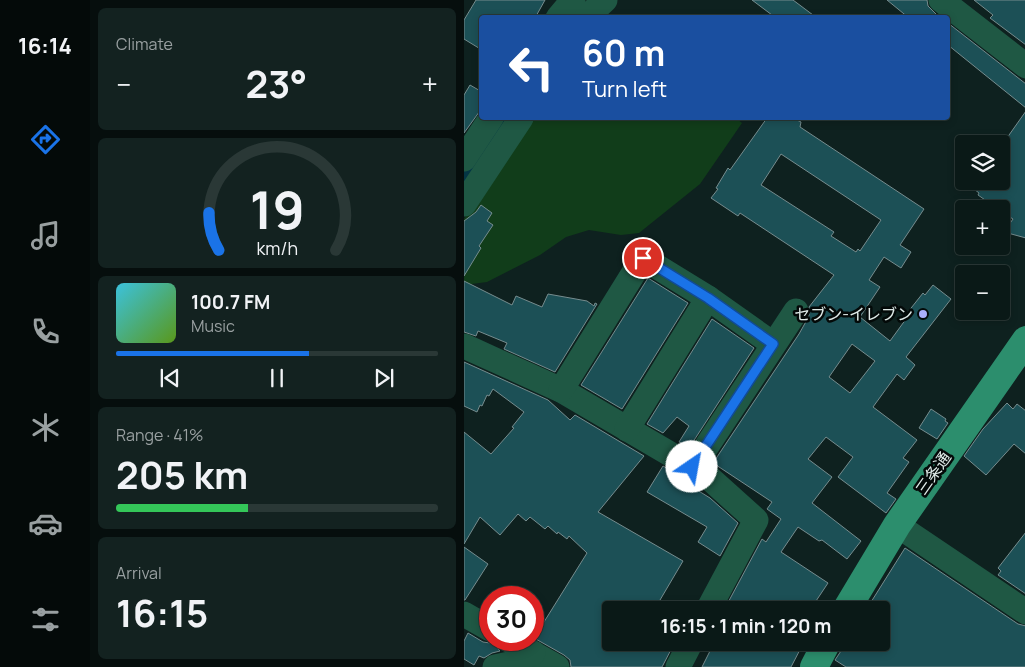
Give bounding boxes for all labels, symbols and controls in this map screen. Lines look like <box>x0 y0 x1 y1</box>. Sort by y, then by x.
text: 60 m <box>582 29 665 77</box>
text: 16:14 <box>18 31 72 61</box>
text: Climate <box>116 33 173 55</box>
icon: left <box>499 35 564 100</box>
text: 23° <box>246 57 307 109</box>
text: − <box>116 65 131 103</box>
text: + <box>422 65 438 103</box>
text: Turn left <box>582 74 667 104</box>
icon: directions <box>28 122 63 157</box>
map controls <box>955 135 1010 320</box>
button: layers <box>955 135 1010 190</box>
text: 19 <box>249 174 305 245</box>
button: + <box>955 200 1010 255</box>
icon: music <box>28 218 63 253</box>
text: km/h <box>256 236 298 260</box>
pin <box>622 237 664 279</box>
icon: arrive <box>629 244 657 272</box>
button: − <box>955 265 1010 320</box>
text: 100.7 FM <box>191 289 270 315</box>
place label: セブン-イレブン <box>794 303 913 325</box>
marker: セブン-イレブン <box>917 308 929 320</box>
icon: phone <box>28 314 63 349</box>
text: Music <box>191 315 235 337</box>
icon: previous <box>156 364 184 392</box>
icon: pause <box>263 364 291 392</box>
icon: next <box>370 364 398 392</box>
icon: climate <box>28 410 63 445</box>
text: Range · 41% <box>116 424 203 446</box>
position arrow <box>665 440 717 492</box>
street label: 三条通 <box>910 447 956 499</box>
text: 205 km <box>116 448 248 500</box>
icon: car <box>28 506 63 541</box>
text: Arrival <box>116 562 162 584</box>
text: 16:15 <box>116 586 208 638</box>
speed limit sign: 30 <box>479 586 544 651</box>
icon: filters <box>28 602 63 637</box>
text: 16:15 · 1 min · 120 m <box>661 613 831 639</box>

